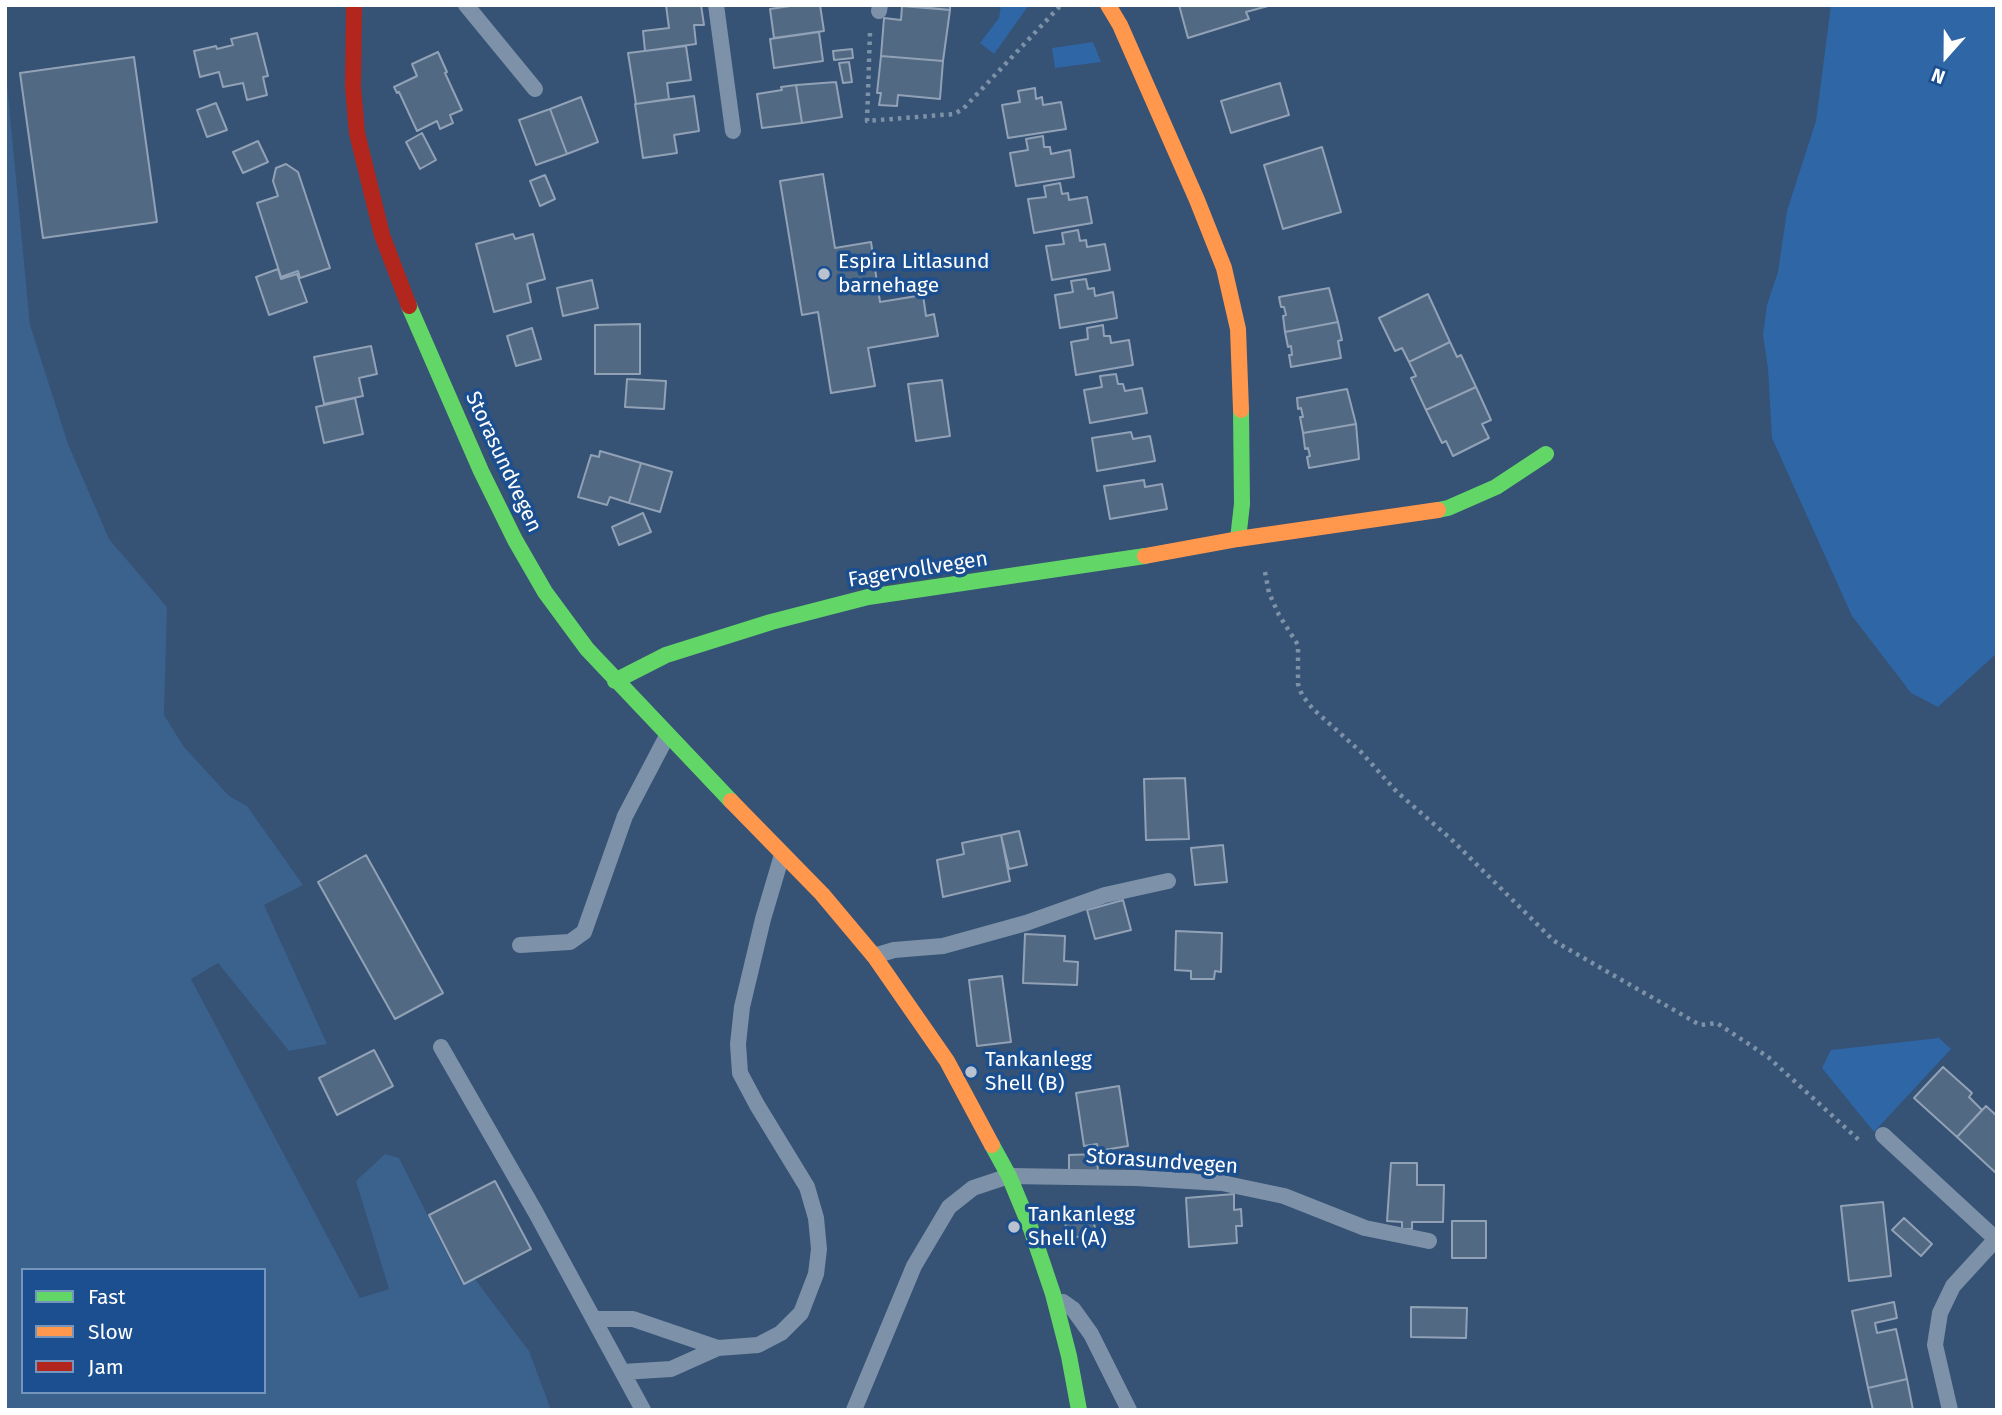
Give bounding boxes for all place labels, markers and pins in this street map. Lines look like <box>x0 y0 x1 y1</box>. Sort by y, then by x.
place label: Espira Litlasund barnehage <box>838 249 990 299</box>
marker: Espira Litlasund barnehage <box>816 266 832 282</box>
place label: Tankanlegg Shell (B) <box>985 1047 1092 1097</box>
marker: Tankanlegg Shell (B) <box>963 1064 979 1080</box>
place label: Tankanlegg Shell (A) <box>1028 1202 1135 1252</box>
marker: Tankanlegg Shell (A) <box>1006 1219 1022 1235</box>

